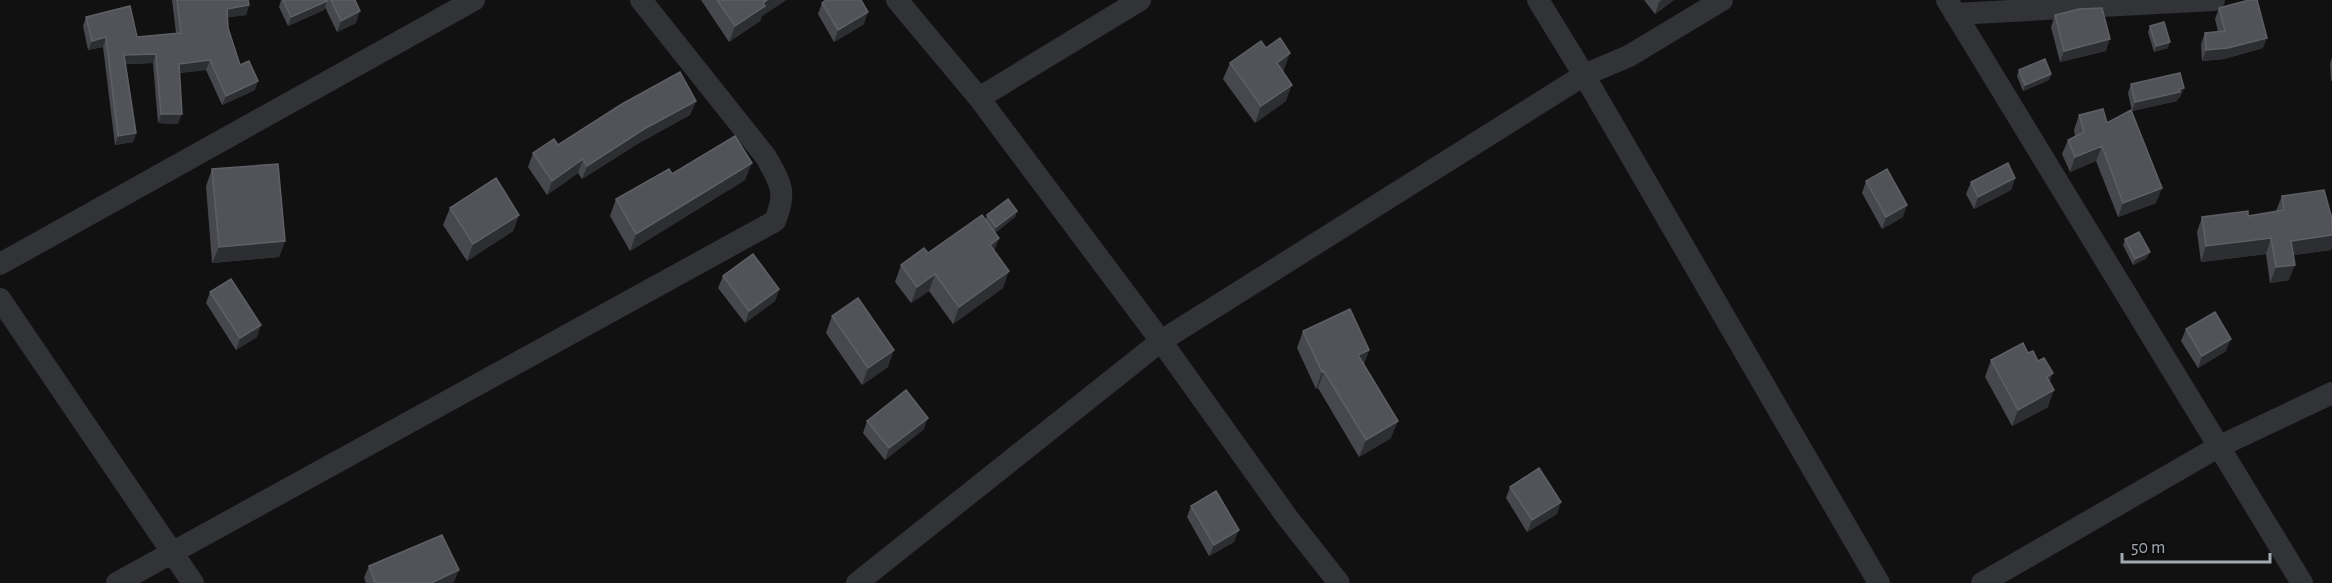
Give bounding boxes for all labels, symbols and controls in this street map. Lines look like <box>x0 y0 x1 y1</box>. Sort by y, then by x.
scale bar <box>2122 526 2270 564</box>
text: 50 m <box>2131 539 2165 557</box>

